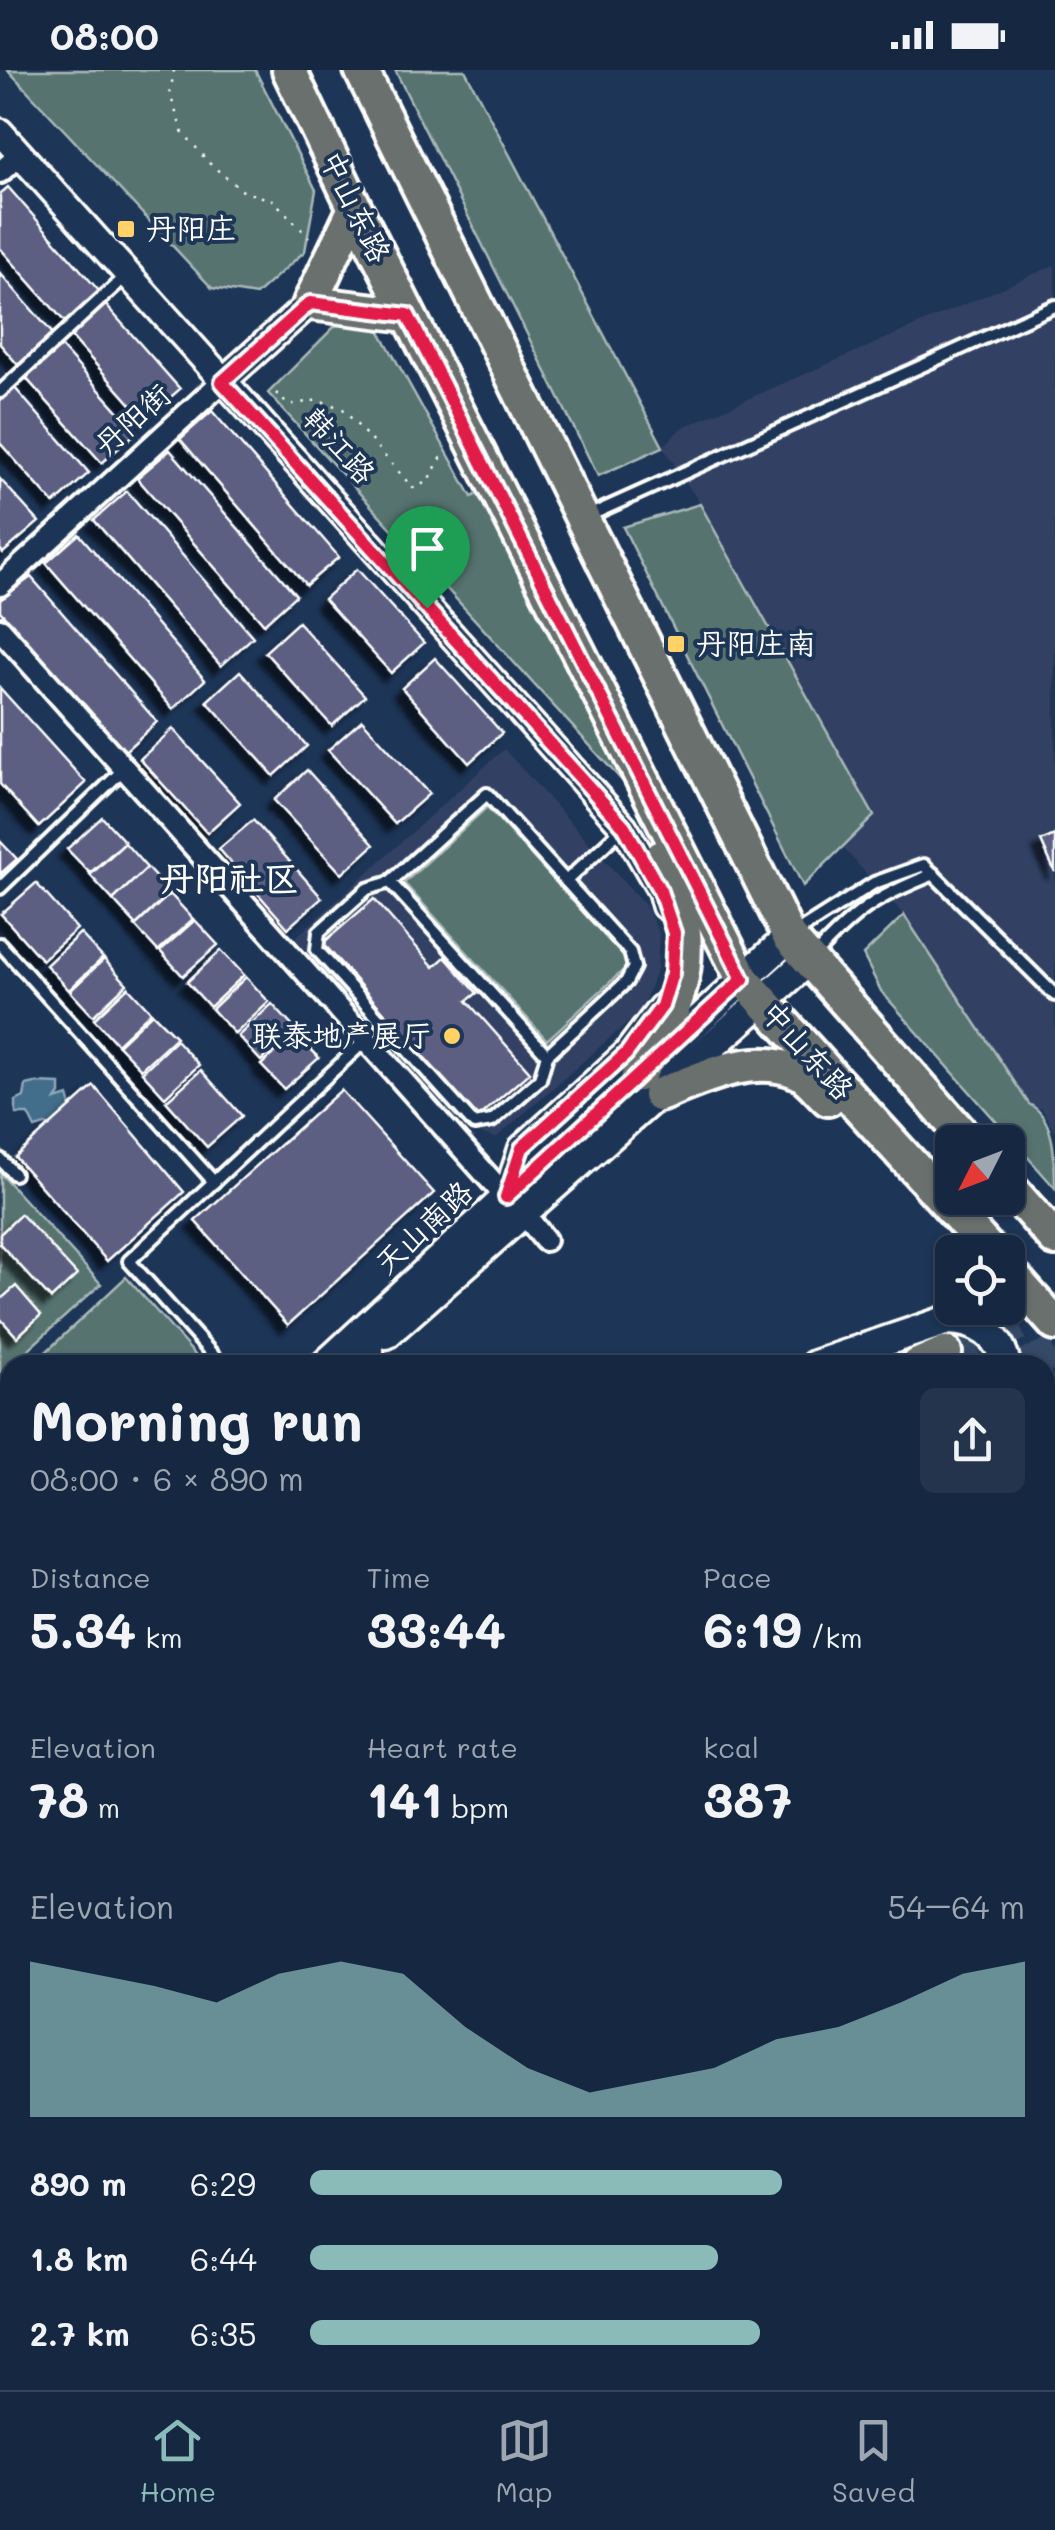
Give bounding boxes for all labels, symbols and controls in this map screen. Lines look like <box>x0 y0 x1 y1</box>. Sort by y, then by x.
text: 08:00 <box>50 10 159 60</box>
street label: 中山东路 <box>313 143 401 269</box>
place label: 丹阳庄 <box>146 207 236 247</box>
marker: 丹阳庄 <box>115 218 137 240</box>
street label: 丹阳街 <box>85 374 178 463</box>
street label: 韩江路 <box>296 398 385 491</box>
pin <box>385 506 470 609</box>
icon: arrive <box>400 521 455 576</box>
place label: 丹阳庄南 <box>696 622 816 662</box>
marker: 丹阳庄南 <box>665 633 687 655</box>
district label: 丹阳社区 <box>159 854 299 900</box>
street label: 中山东路 <box>753 992 863 1108</box>
place label: 联泰地产展厅 <box>252 1014 432 1054</box>
marker: 联泰地产展厅 <box>441 1025 463 1047</box>
north arrow <box>935 1125 1025 1215</box>
map controls <box>935 1125 1025 1325</box>
street label: 天山南路 <box>365 1171 480 1282</box>
button: locate <box>935 1235 1025 1325</box>
text: Morning run <box>30 1383 363 1455</box>
button: share <box>920 1388 1025 1493</box>
text: 08:00 · 6 × 890 m <box>30 1457 304 1499</box>
text: Distance <box>30 1559 151 1595</box>
text: Time <box>367 1559 430 1595</box>
text: Pace <box>703 1559 772 1595</box>
text: 5.34 <box>30 1595 136 1661</box>
text: 33:44 <box>367 1595 506 1661</box>
text: 6:19 <box>703 1595 802 1661</box>
text: km <box>136 1619 182 1655</box>
text: /km <box>802 1619 863 1655</box>
text: Elevation <box>30 1729 156 1765</box>
text: Heart rate <box>367 1729 518 1765</box>
text: kcal <box>703 1729 759 1765</box>
text: 78 <box>30 1765 89 1831</box>
text: 141 <box>367 1765 443 1831</box>
text: 387 <box>703 1765 792 1831</box>
text: m <box>89 1789 120 1825</box>
text: bpm <box>443 1789 509 1825</box>
text: Elevation <box>30 1885 174 1927</box>
text: 54–64 m <box>887 1885 1025 1927</box>
text: 890 m <box>30 2162 127 2204</box>
text: 6:29 <box>190 2162 256 2204</box>
text: 1.8 km <box>30 2237 128 2279</box>
text: 6:44 <box>190 2237 257 2279</box>
text: 2.7 km <box>30 2312 130 2354</box>
text: 6:35 <box>190 2312 257 2354</box>
tab: Home <box>140 2413 216 2509</box>
tab: Map <box>496 2413 553 2509</box>
tab: Saved <box>832 2413 915 2509</box>

